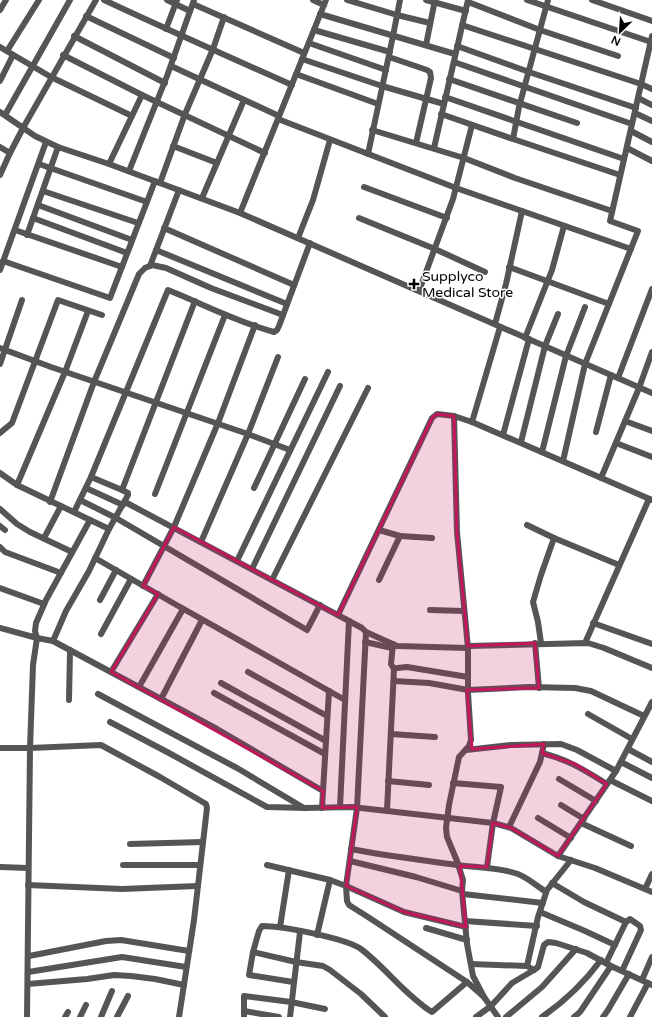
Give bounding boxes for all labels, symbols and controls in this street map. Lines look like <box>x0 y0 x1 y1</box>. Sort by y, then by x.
north arrow <box>600 12 640 52</box>
text: N <box>609 33 623 48</box>
place label: Supplyco Medical Store <box>422 268 513 301</box>
marker: Supplyco Medical Store <box>409 279 419 289</box>

